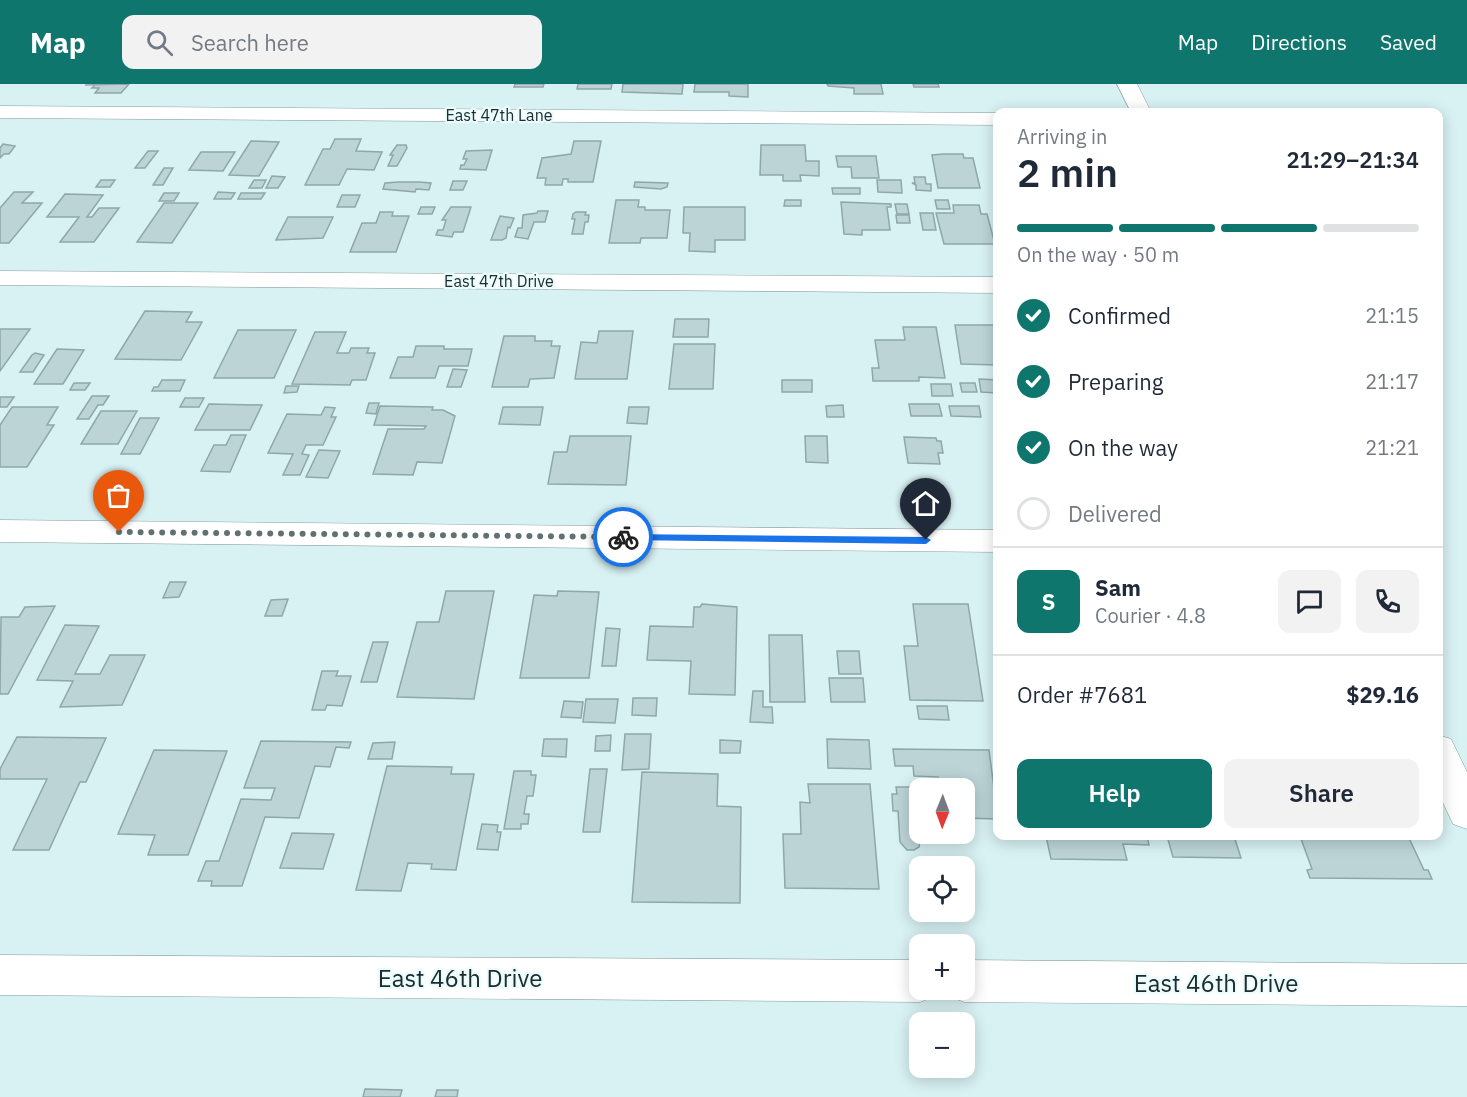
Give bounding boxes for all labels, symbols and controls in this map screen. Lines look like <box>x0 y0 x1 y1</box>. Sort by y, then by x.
search box <box>122 15 542 69</box>
text: Map <box>30 24 86 61</box>
icon: search <box>143 26 176 59</box>
text: Search here <box>191 28 309 57</box>
text: Map <box>1178 28 1218 56</box>
text: Directions <box>1251 28 1347 56</box>
text: Saved <box>1380 28 1437 56</box>
street label: East 47th Lane <box>445 105 553 125</box>
text: Arriving in <box>1017 123 1107 150</box>
text: 21:29–21:34 <box>1286 145 1419 174</box>
text: 2 min <box>1017 147 1118 198</box>
text: On the way · 50 m <box>1017 241 1179 268</box>
street label: East 47th Drive <box>444 271 554 291</box>
icon: check <box>1017 299 1050 332</box>
text: Confirmed <box>1068 301 1171 330</box>
text: 21:15 <box>1365 302 1419 329</box>
icon: check <box>1017 365 1050 398</box>
text: Preparing <box>1068 367 1163 396</box>
text: 21:17 <box>1365 368 1419 395</box>
icon: check <box>1017 431 1050 464</box>
text: On the way <box>1068 433 1178 462</box>
text: 21:21 <box>1365 434 1419 461</box>
pin <box>93 470 144 532</box>
pin <box>900 478 951 540</box>
icon: bag <box>102 479 135 512</box>
icon: home <box>909 487 942 520</box>
text: Delivered <box>1068 499 1162 528</box>
courier <box>593 507 653 567</box>
icon: bike <box>607 521 640 554</box>
button: chat <box>1278 570 1341 633</box>
button: phone <box>1356 570 1419 633</box>
text: Sam <box>1095 573 1141 602</box>
text: S <box>1042 587 1055 616</box>
text: Courier · 4.8 <box>1095 602 1206 629</box>
text: Order #7681 <box>1017 680 1147 709</box>
text: $29.16 <box>1346 680 1419 709</box>
button: Help <box>1017 759 1212 828</box>
button: Share <box>1224 759 1419 828</box>
north arrow <box>909 778 975 844</box>
map controls <box>909 778 975 1078</box>
button: locate <box>909 856 975 922</box>
button: + <box>909 934 975 1000</box>
street label: East 46th Drive <box>378 962 542 994</box>
street label: East 46th Drive <box>1134 967 1298 999</box>
button: − <box>909 1012 975 1078</box>

